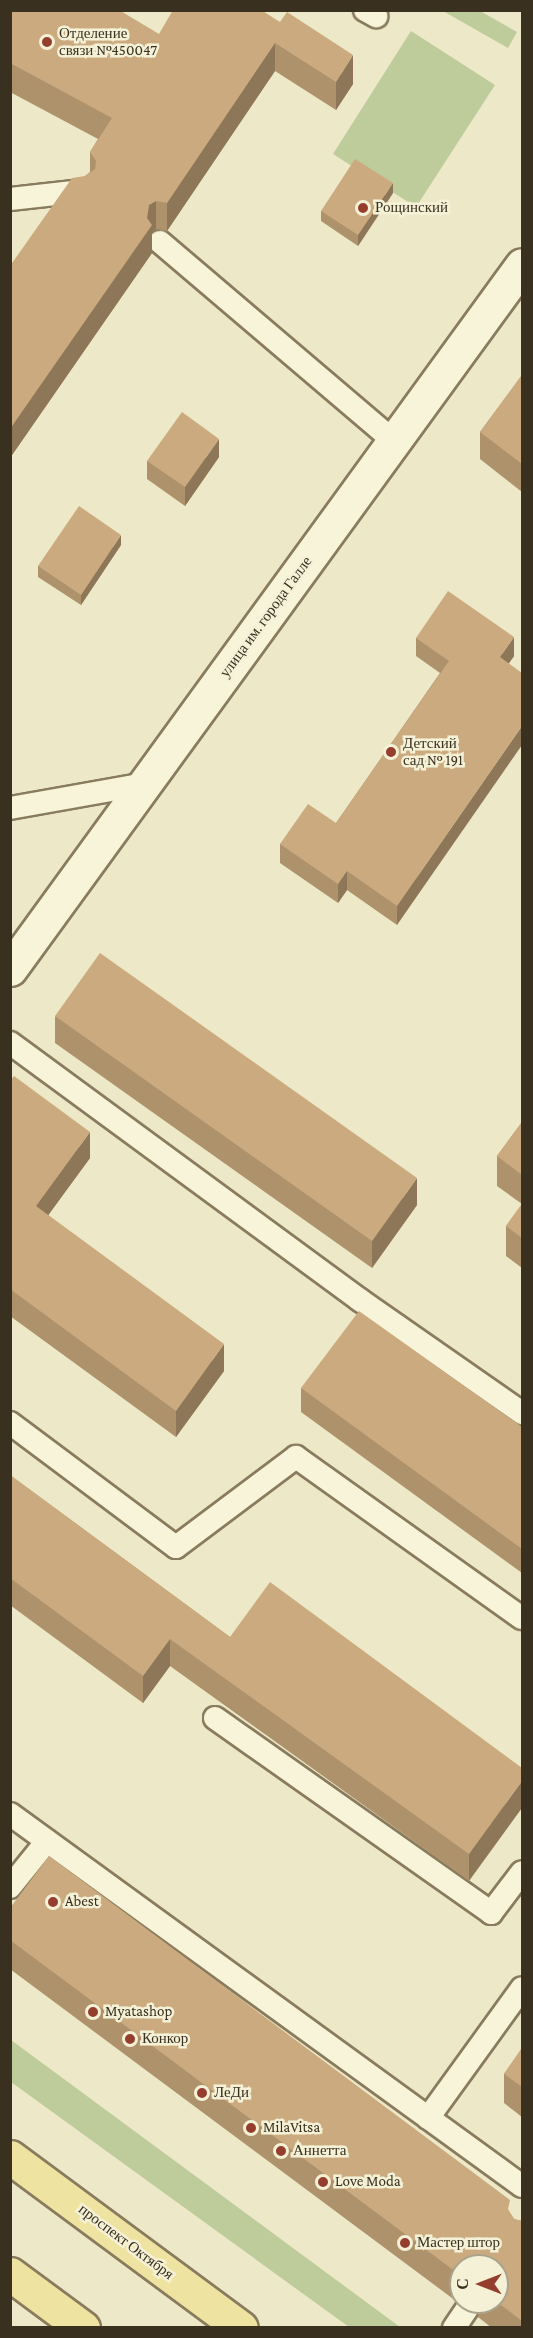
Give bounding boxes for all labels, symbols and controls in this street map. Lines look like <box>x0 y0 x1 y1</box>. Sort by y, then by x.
place label: Отделение связи №450047 <box>59 24 157 59</box>
marker: Отделение связи №450047 <box>40 35 54 49</box>
place label: Рощинский <box>375 199 448 217</box>
marker: Рощинский <box>356 201 370 215</box>
street label: улица им. города Галле <box>216 553 316 681</box>
place label: Детский сад № 191 <box>403 734 463 769</box>
marker: Детский сад № 191 <box>384 745 398 759</box>
place label: Abest <box>65 1893 99 1911</box>
marker: Abest <box>46 1895 60 1909</box>
place label: Myatashop <box>105 2003 172 2021</box>
marker: Myatashop <box>86 2005 100 2019</box>
place label: Конкор <box>142 2030 188 2048</box>
marker: Конкор <box>123 2032 137 2046</box>
place label: ЛеДи <box>214 2084 249 2102</box>
marker: ЛеДи <box>195 2086 209 2100</box>
place label: MilaVitsa <box>263 2119 320 2137</box>
marker: MilaVitsa <box>244 2121 258 2135</box>
place label: Аннетта <box>293 2142 346 2160</box>
marker: Аннетта <box>274 2144 288 2158</box>
place label: Love Moda <box>335 2173 401 2191</box>
marker: Love Moda <box>316 2175 330 2189</box>
street label: проспект Октября <box>75 2200 177 2284</box>
place label: Мастер штор <box>417 2234 500 2252</box>
marker: Мастер штор <box>398 2236 412 2250</box>
north arrow <box>449 2254 509 2314</box>
text: С <box>454 2278 471 2290</box>

